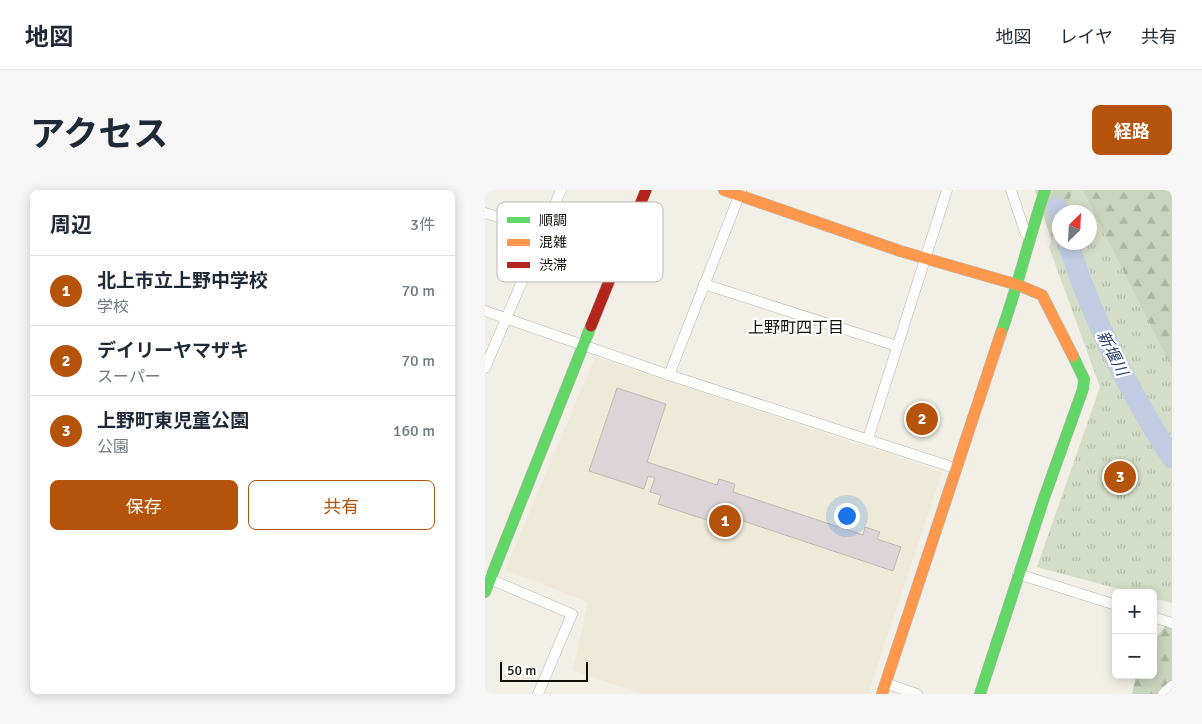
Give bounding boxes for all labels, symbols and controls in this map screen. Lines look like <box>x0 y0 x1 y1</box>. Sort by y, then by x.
text: 地図 <box>25 22 73 52</box>
text: 地図 <box>996 26 1032 48</box>
text: レイヤ <box>1060 26 1113 48</box>
text: 共有 <box>1141 26 1177 48</box>
button: 経路 <box>1092 105 1172 155</box>
text: アクセス <box>30 113 168 156</box>
legend <box>497 202 663 282</box>
north arrow <box>1052 205 1097 250</box>
text: 周辺 <box>50 212 92 238</box>
text: 順調 <box>539 212 567 229</box>
text: 3件 <box>410 215 435 235</box>
text: 混雑 <box>539 234 567 251</box>
text: 渋滞 <box>539 257 567 274</box>
text: 北上市立上野中学校 <box>97 269 268 293</box>
text: 1 <box>62 281 70 301</box>
text: 70 m <box>401 281 435 301</box>
text: 学校 <box>97 297 129 317</box>
district label: 上野町四丁目 <box>748 318 844 338</box>
water label: 新堰川 <box>1092 328 1133 381</box>
text: デイリーヤマザキ <box>97 339 249 363</box>
text: 2 <box>62 351 70 371</box>
text: 70 m <box>401 351 435 371</box>
text: スーパー <box>97 367 161 387</box>
pin: 2 <box>906 400 938 438</box>
text: 上野町東児童公園 <box>97 409 249 433</box>
text: 3 <box>62 421 70 441</box>
text: 160 m <box>393 421 435 441</box>
text: 公園 <box>97 437 129 457</box>
pin: 3 <box>1104 458 1136 496</box>
button: 保存 <box>50 480 238 530</box>
button: 共有 <box>248 480 435 530</box>
pin: 1 <box>709 502 741 540</box>
your location <box>834 503 860 529</box>
map controls <box>1112 589 1157 679</box>
button: + <box>1112 589 1157 634</box>
button: − <box>1112 634 1157 679</box>
scale bar <box>500 659 587 682</box>
text: 50 m <box>507 662 536 679</box>

